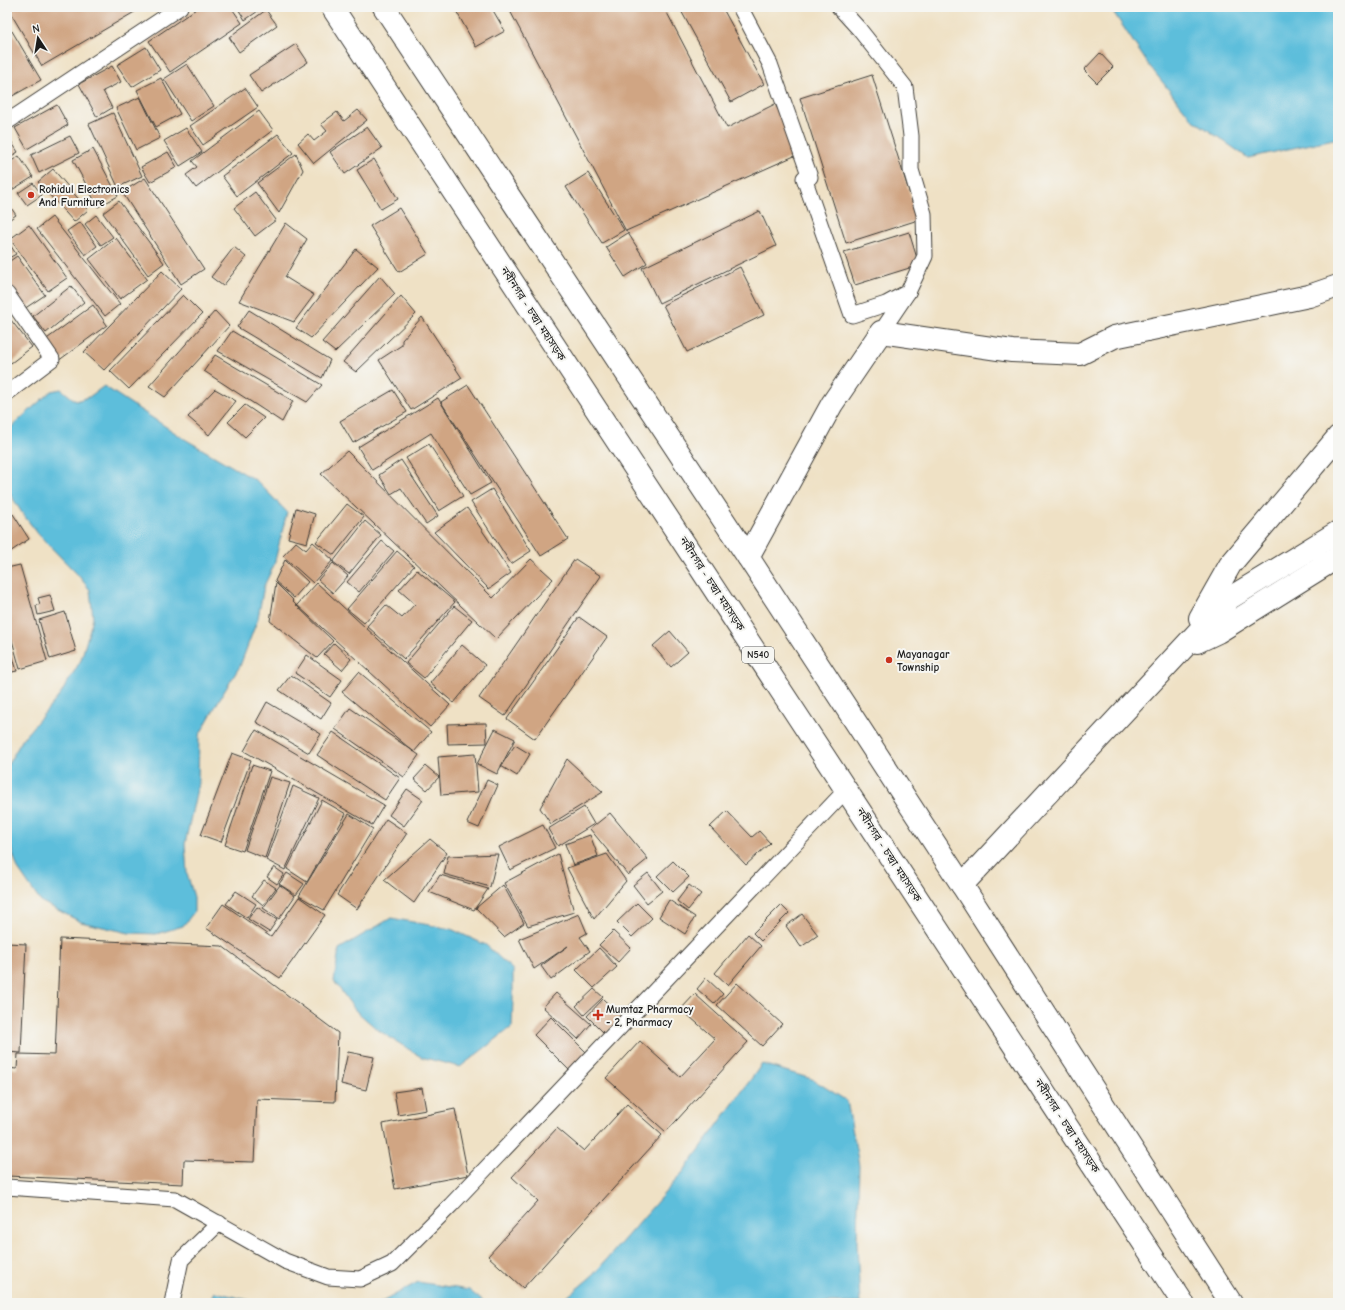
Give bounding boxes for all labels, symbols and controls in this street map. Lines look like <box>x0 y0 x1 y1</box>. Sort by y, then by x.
north arrow <box>18 18 58 58</box>
text: N <box>31 22 41 36</box>
place label: Rohidul Electronics And Furniture <box>39 183 130 209</box>
marker: Rohidul Electronics And Furniture <box>26 190 36 200</box>
street label: নবীনগর - চন্দ্রা মহাসড়ক <box>497 264 568 363</box>
street label: নবীনগর - চন্দ্রা মহাসড়ক <box>676 534 747 633</box>
road number: N540 <box>742 647 774 663</box>
place label: Mayanagar Township <box>897 648 950 674</box>
marker: Mayanagar Township <box>884 655 894 665</box>
street label: নবীনগর - চন্দ্রা মহাসড়ক <box>853 805 924 904</box>
place label: Mumtaz Pharmacy - 2, Pharmacy <box>606 1003 693 1029</box>
marker: Mumtaz Pharmacy - 2, Pharmacy <box>593 1010 603 1020</box>
street label: নবীনগর - চন্দ্রা মহাসড়ক <box>1031 1076 1102 1175</box>

